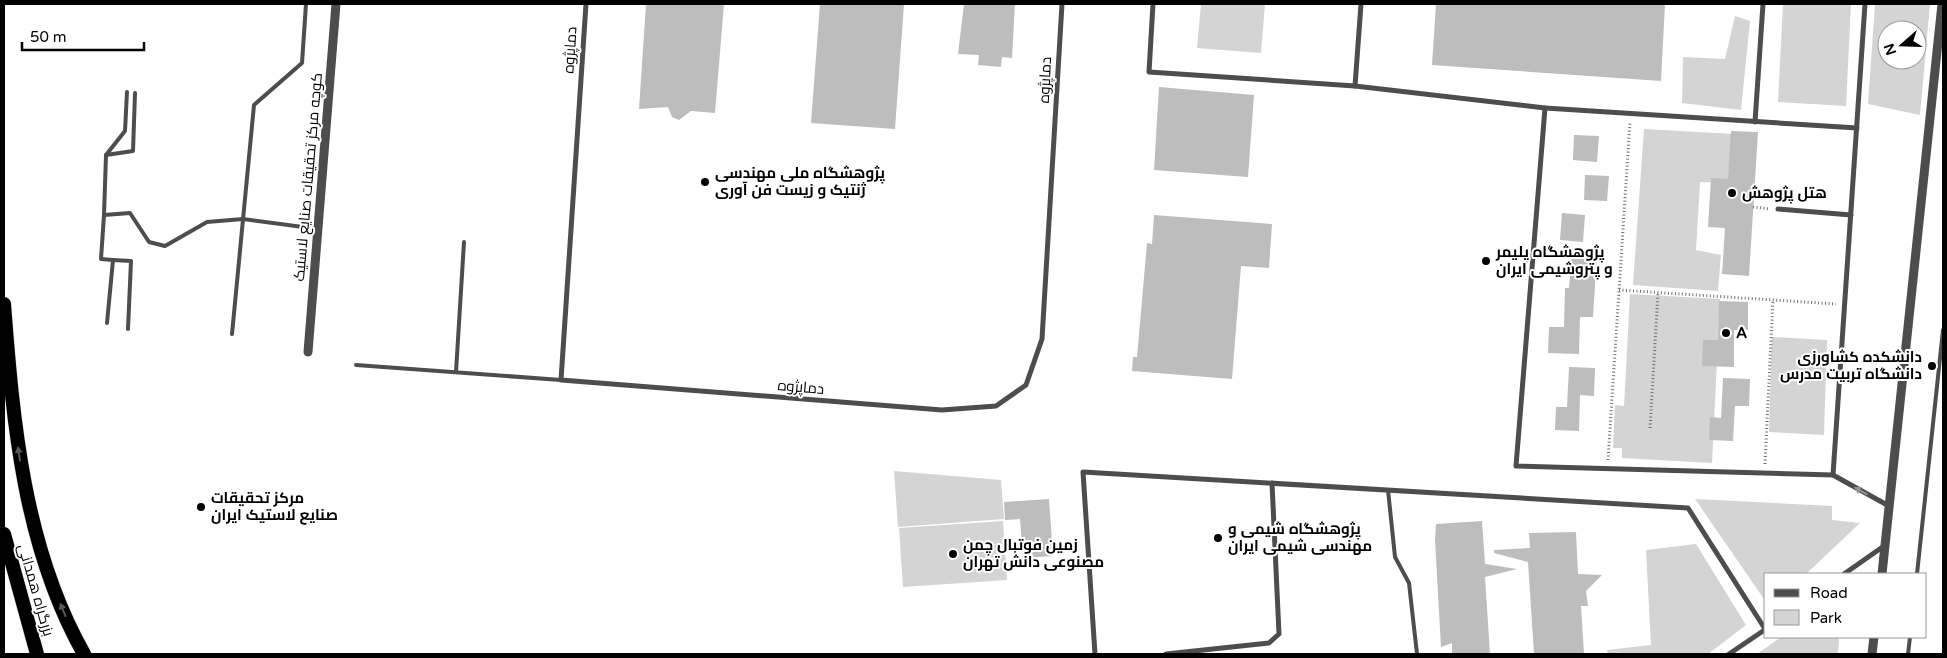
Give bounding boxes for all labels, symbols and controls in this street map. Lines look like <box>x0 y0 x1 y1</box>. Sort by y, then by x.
scale bar <box>22 20 145 52</box>
north arrow <box>1877 20 1927 70</box>
street label: دماپژوه <box>559 26 582 74</box>
text: 50 m <box>30 28 67 46</box>
text: N <box>1880 41 1900 57</box>
street label: دماپژوه <box>1035 56 1056 104</box>
street label: کوچه مرکز تحقیقات صنایع لاستیک <box>290 72 328 282</box>
place label: پژوهشگاه ملی مهندسی ژنتیک و زیست فن آوری <box>715 164 886 199</box>
marker: پژوهشگاه ملی مهندسی ژنتیک و زیست فن آوری <box>699 176 711 188</box>
place label: هتل پژوهش <box>1742 184 1827 204</box>
marker: هتل پژوهش <box>1726 187 1738 199</box>
place label: پژوهشگاه پلیمر و پتروشیمی ایران <box>1495 243 1613 280</box>
marker: پژوهشگاه پلیمر و پتروشیمی ایران <box>1480 255 1492 267</box>
place label: A <box>1736 324 1747 342</box>
marker: A <box>1720 327 1732 339</box>
place label: دانشکده کشاورزی دانشگاه تربیت مدرس <box>1780 348 1922 383</box>
marker: دانشکده کشاورزی دانشگاه تربیت مدرس <box>1926 360 1938 372</box>
street label: دماپژوه <box>777 376 825 399</box>
one-way arrow <box>15 446 23 462</box>
one-way arrow <box>1854 487 1868 495</box>
place label: مرکز تحقیقات صنایع لاستیک ایران <box>211 489 338 525</box>
marker: مرکز تحقیقات صنایع لاستیک ایران <box>195 501 207 513</box>
place label: پژوهشگاه شیمی و مهندسی شیمی ایران <box>1228 520 1372 555</box>
marker: پژوهشگاه شیمی و مهندسی شیمی ایران <box>1212 532 1224 544</box>
place label: زمین فوتبال چمن مصنوعی دانش تهران <box>963 536 1104 571</box>
street label: بزرگراه همدانی <box>13 542 58 638</box>
marker: زمین فوتبال چمن مصنوعی دانش تهران <box>947 548 959 560</box>
legend <box>1764 573 1927 638</box>
text: Road <box>1810 584 1848 602</box>
one-way arrow <box>58 603 66 617</box>
text: Park <box>1810 609 1842 627</box>

